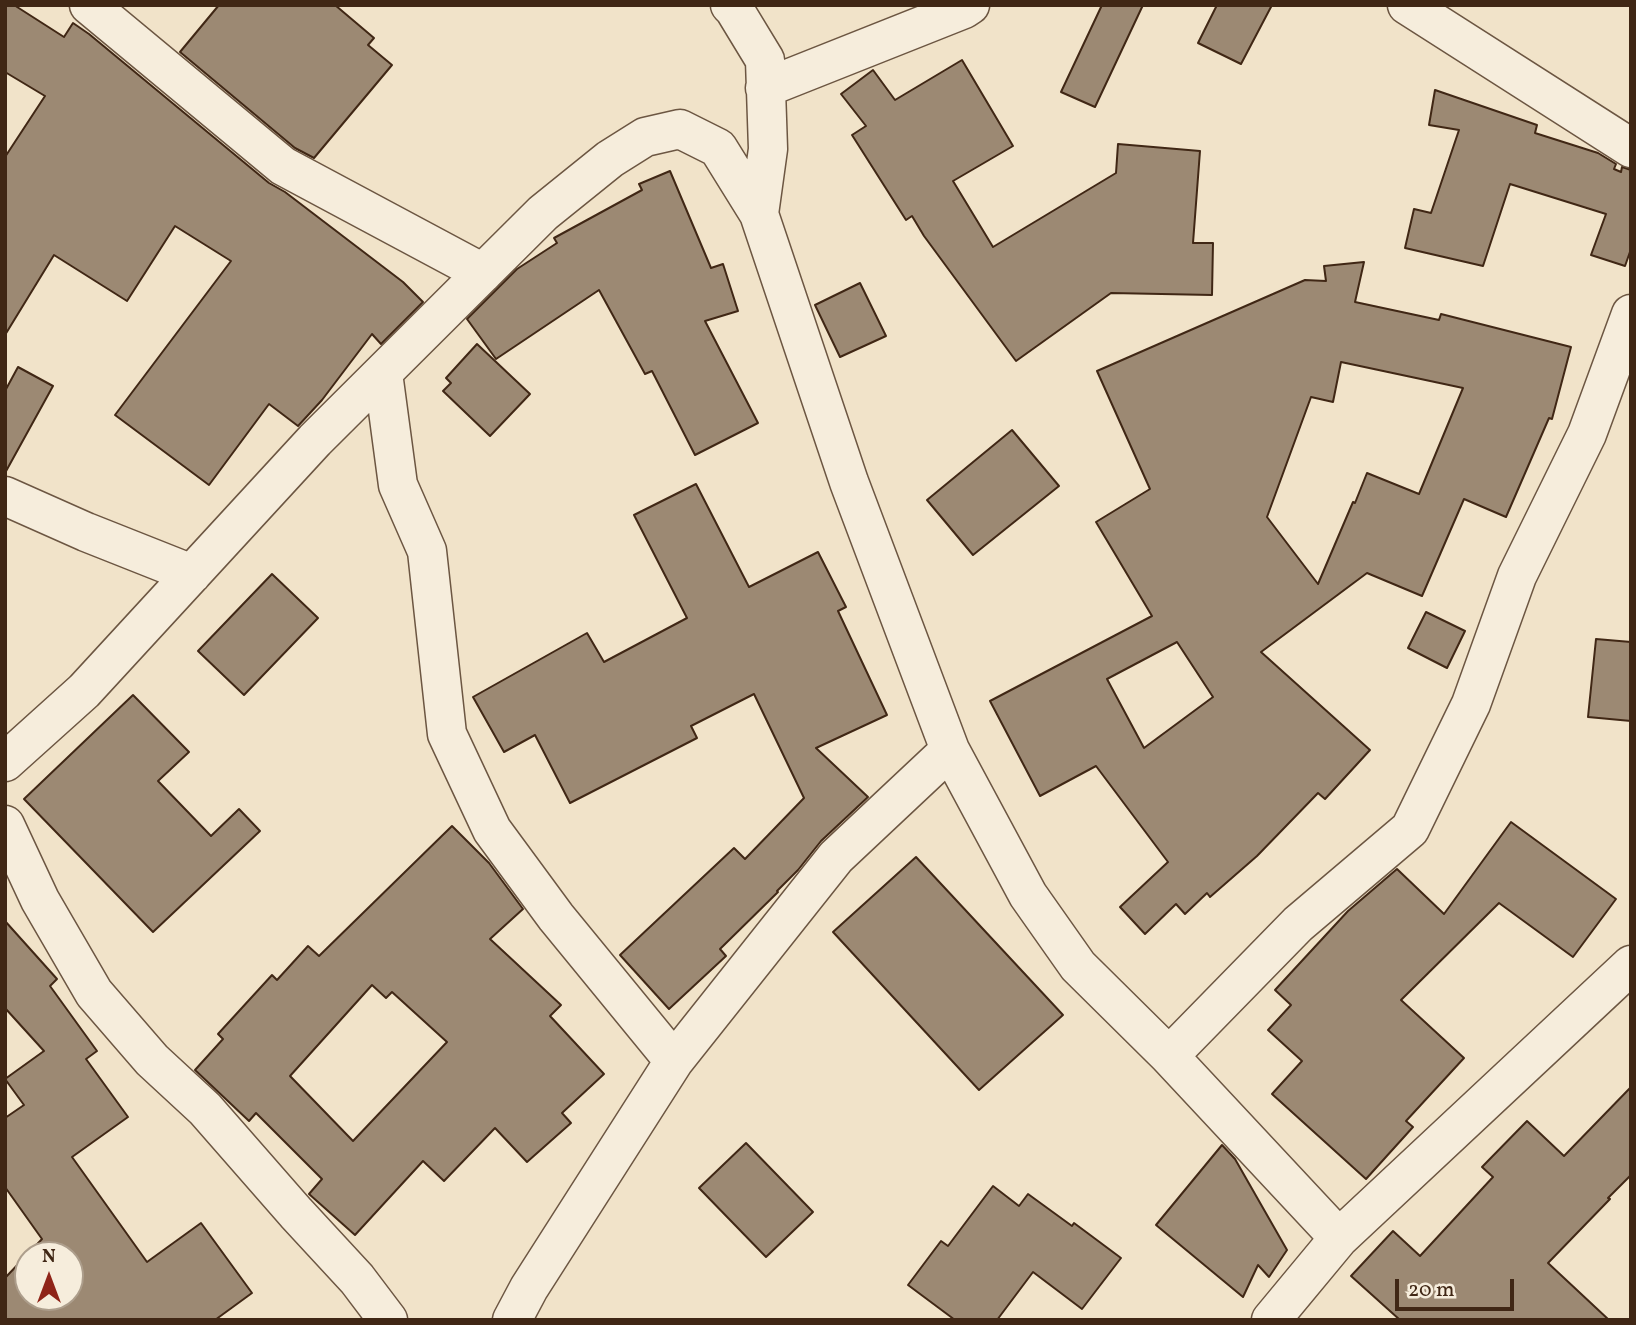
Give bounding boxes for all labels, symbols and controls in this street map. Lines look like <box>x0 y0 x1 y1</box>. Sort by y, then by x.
north arrow <box>14 1241 84 1311</box>
text: N <box>42 1244 56 1270</box>
scale bar <box>1398 1266 1517 1310</box>
text: 20 m <box>1408 1276 1454 1305</box>

